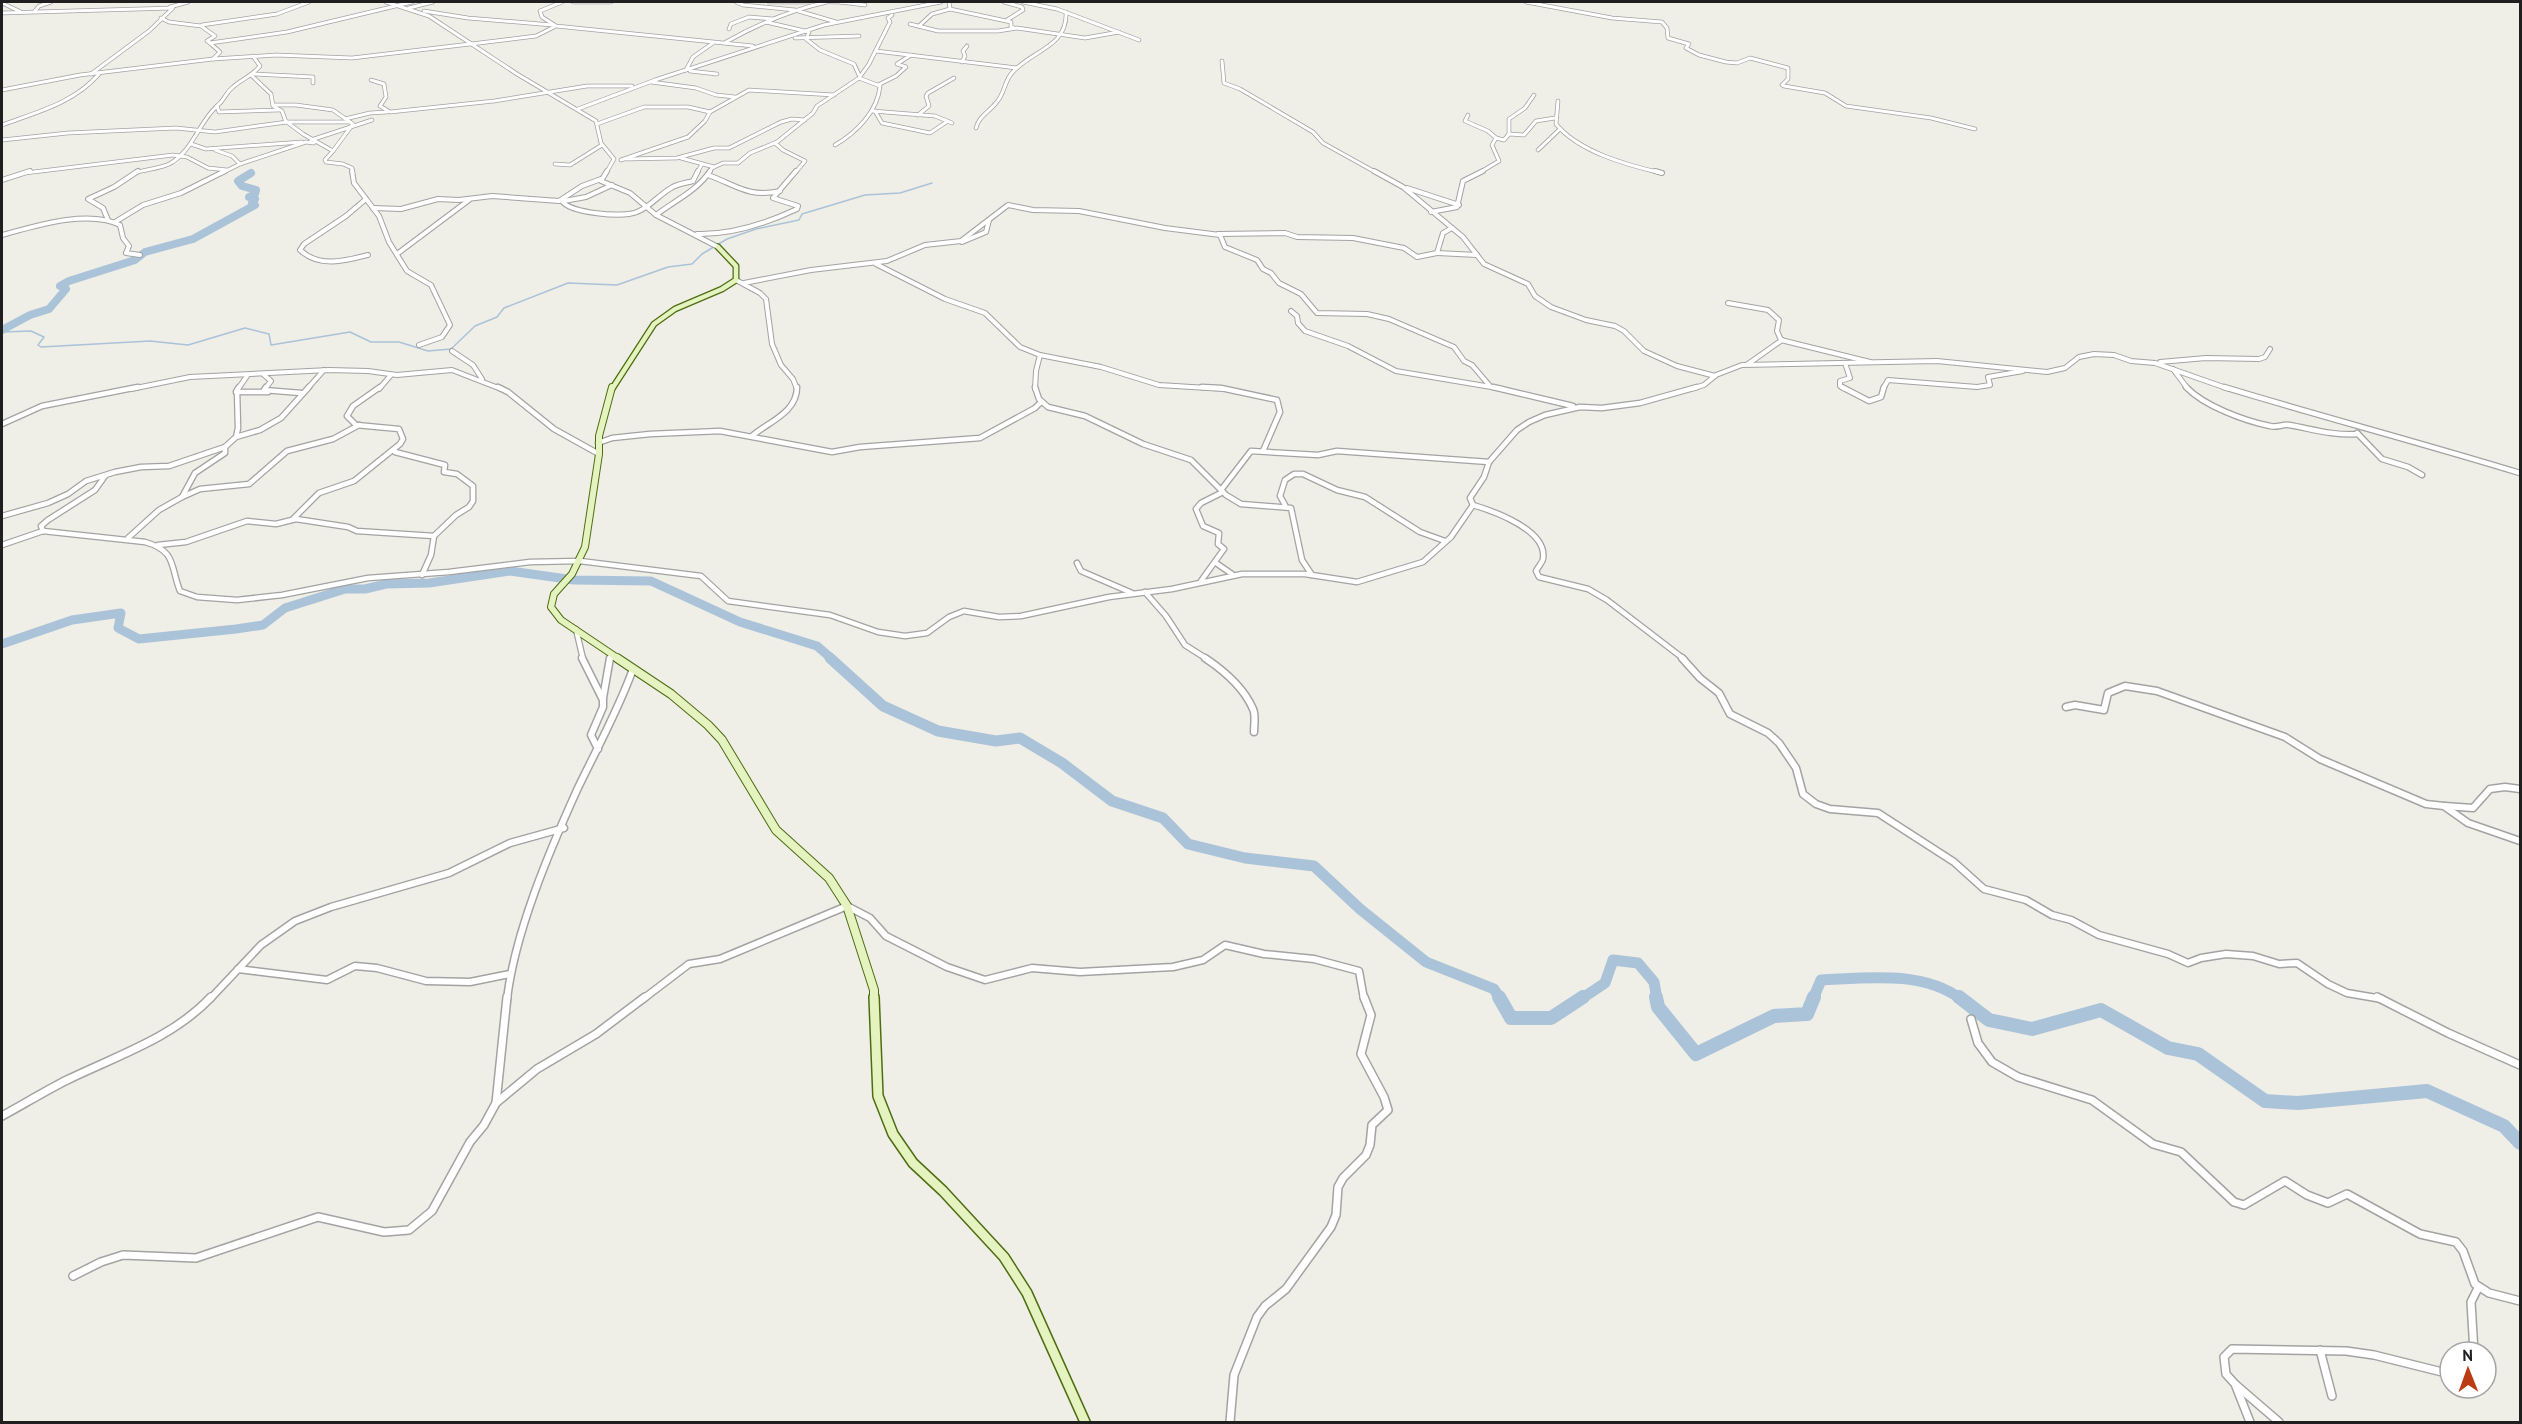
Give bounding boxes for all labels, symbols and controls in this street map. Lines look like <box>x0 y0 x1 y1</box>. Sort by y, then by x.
north arrow <box>2438 1340 2498 1400</box>
text: N <box>2462 1345 2473 1365</box>

